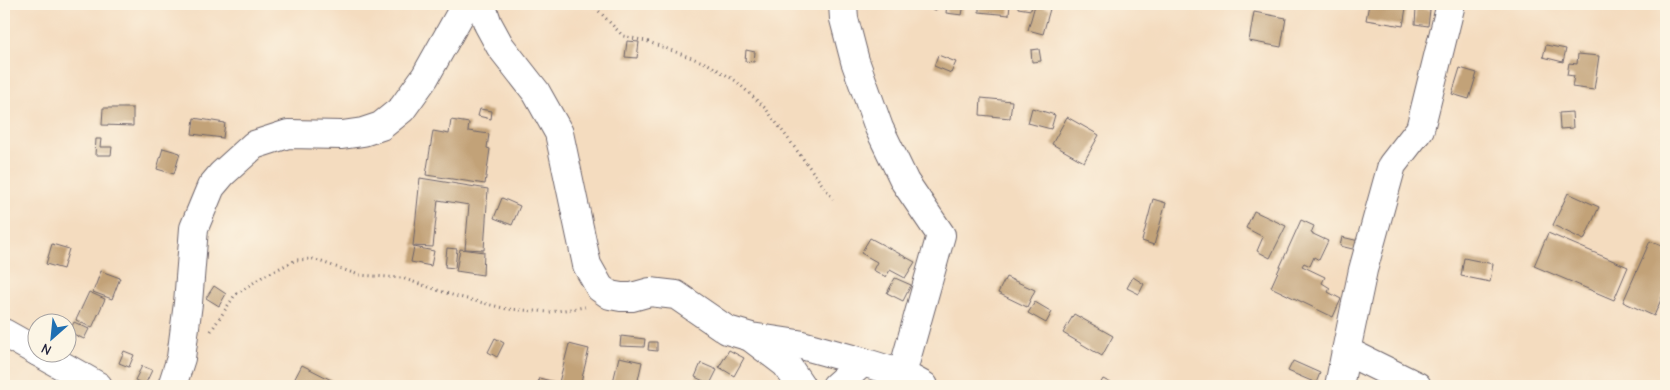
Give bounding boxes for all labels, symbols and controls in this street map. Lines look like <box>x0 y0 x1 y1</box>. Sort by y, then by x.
north arrow <box>28 312 78 362</box>
text: N <box>38 339 54 359</box>

